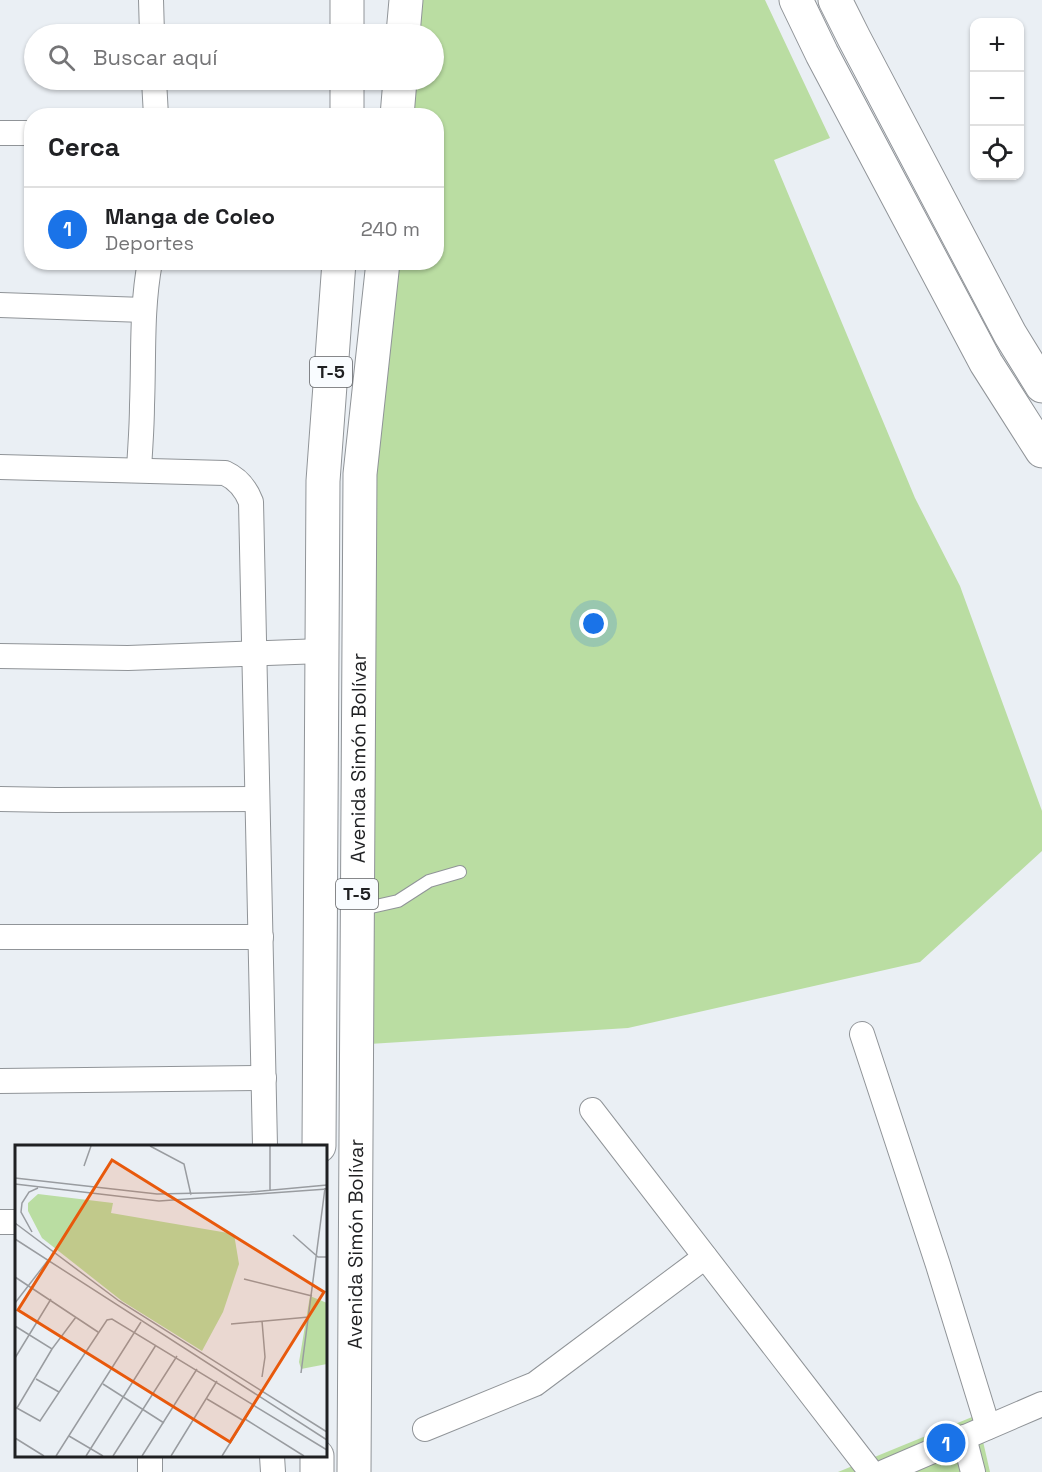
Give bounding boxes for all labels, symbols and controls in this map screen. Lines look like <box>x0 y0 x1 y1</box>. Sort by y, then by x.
map controls <box>970 18 1024 180</box>
button: + <box>970 18 1024 72</box>
search box <box>24 24 444 90</box>
icon: search <box>45 41 78 74</box>
text: Buscar aquí <box>93 43 218 71</box>
button: − <box>970 72 1024 126</box>
button: locate <box>970 126 1024 180</box>
text: Cerca <box>48 130 120 164</box>
text: Manga de Coleo <box>105 202 275 230</box>
text: 1 <box>63 216 72 242</box>
text: 240 m <box>361 216 420 242</box>
text: Deportes <box>105 230 194 256</box>
road number: T-5 <box>310 357 352 387</box>
your location <box>579 609 608 638</box>
street label: Avenida Simón Bolívar <box>345 653 372 863</box>
road number: T-5 <box>336 879 378 909</box>
street label: Avenida Simón Bolívar <box>342 1139 369 1349</box>
inset map <box>15 1145 327 1457</box>
pin: 1 <box>926 1420 966 1466</box>

